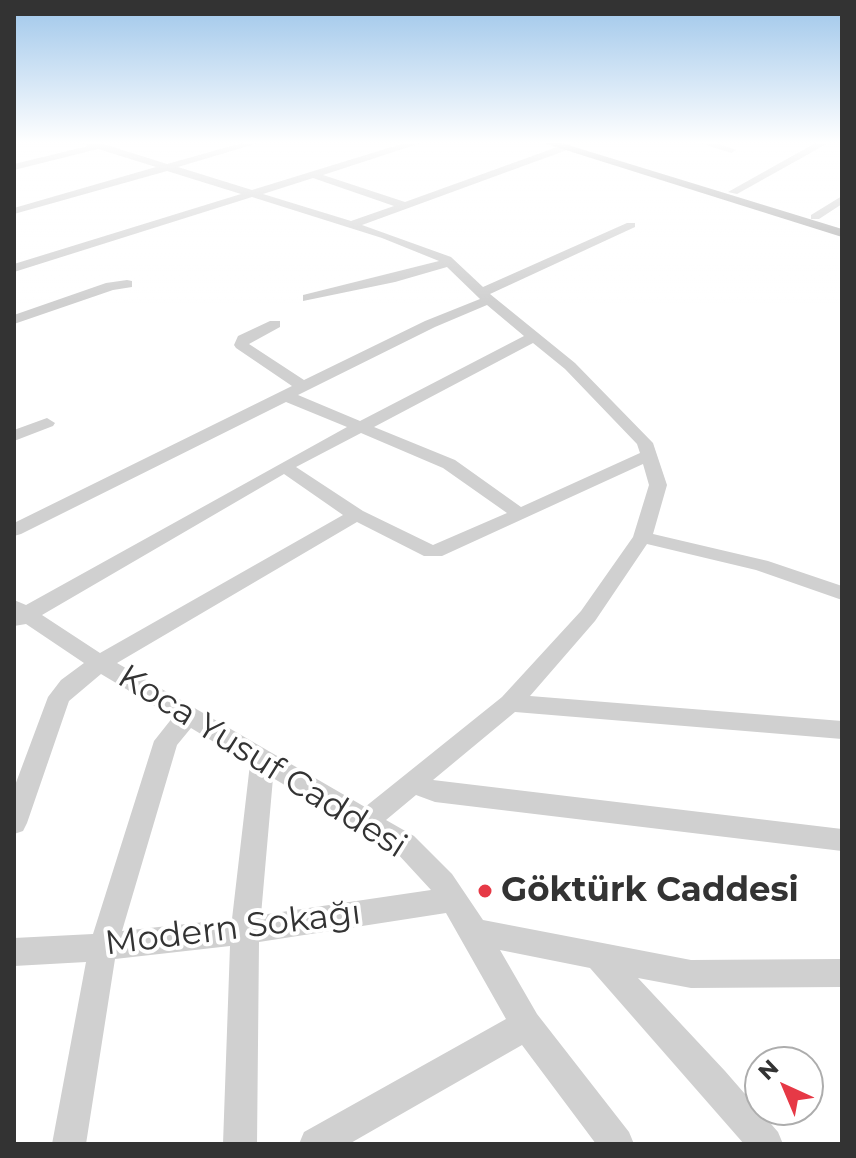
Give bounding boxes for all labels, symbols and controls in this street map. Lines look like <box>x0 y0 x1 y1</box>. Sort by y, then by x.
street label: Koca Yusuf Caddesi <box>110 657 414 867</box>
place label: Göktürk Caddesi <box>501 871 799 911</box>
marker: Göktürk Caddesi <box>476 882 494 900</box>
street label: Modern Sokağı <box>103 893 363 965</box>
north arrow <box>744 1046 824 1126</box>
text: N <box>753 1054 784 1086</box>

